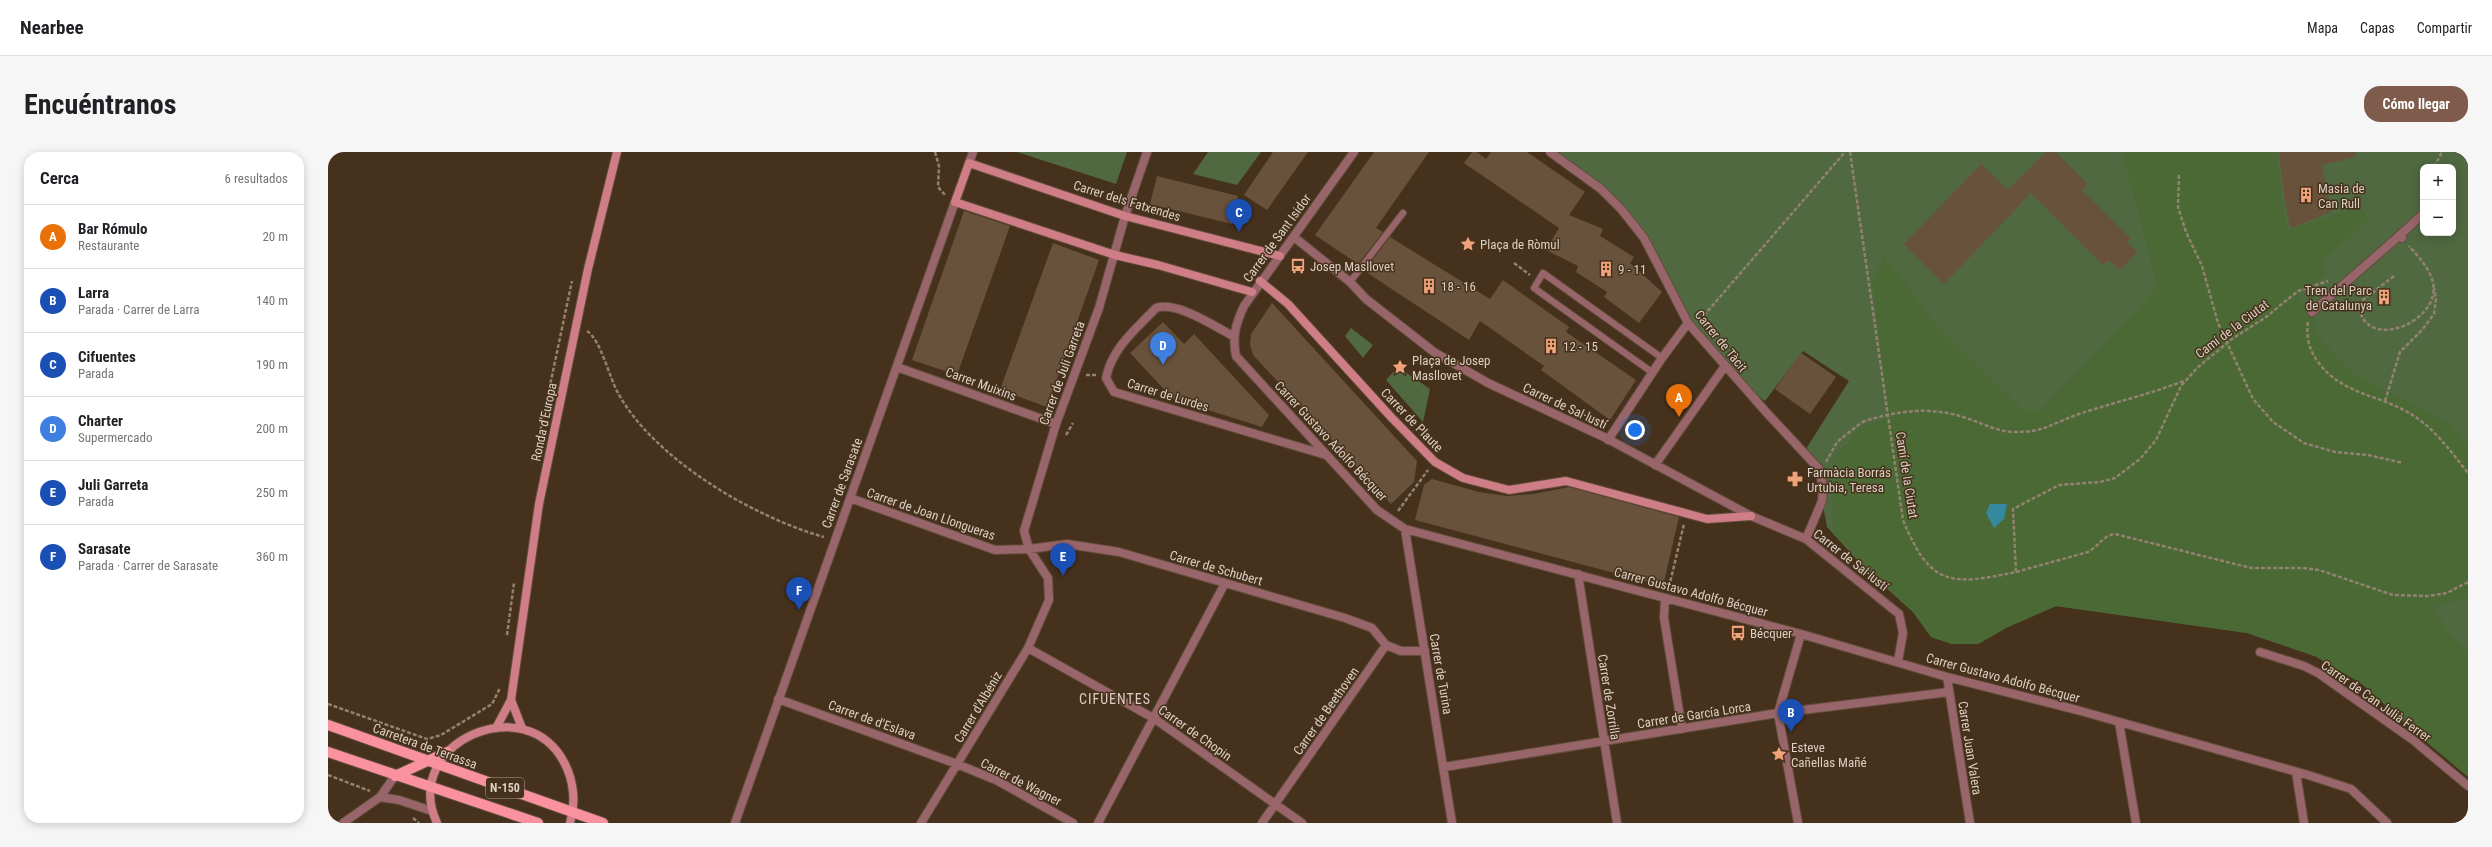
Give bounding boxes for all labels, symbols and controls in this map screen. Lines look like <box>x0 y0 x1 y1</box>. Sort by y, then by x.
text: Nearbee <box>20 16 84 39</box>
text: Mapa <box>2307 20 2338 36</box>
text: Capas <box>2360 20 2395 36</box>
text: Compartir <box>2417 20 2472 36</box>
button: Cómo llegar <box>2364 86 2468 122</box>
text: Encuéntranos <box>24 88 176 121</box>
map controls <box>2420 164 2456 236</box>
button: + <box>2420 164 2456 200</box>
text: Cerca <box>40 168 79 188</box>
text: 6 resultados <box>224 171 288 186</box>
street label: Carrer dels Fatxendes <box>1072 178 1183 224</box>
place label: Masia de Can Rull <box>2318 181 2365 211</box>
building icon: Masia de Can Rull <box>2297 186 2315 204</box>
street label: Carrer de Sant Isidor <box>1240 191 1314 285</box>
pin: C <box>1226 199 1252 232</box>
button: − <box>2420 200 2456 236</box>
text: Bar Rómulo <box>78 220 147 238</box>
text: A <box>49 229 57 244</box>
text: 20 m <box>262 229 288 244</box>
place icon: Plaça de Ròmul <box>1459 235 1477 253</box>
place label: Plaça de Ròmul <box>1480 237 1560 252</box>
text: Restaurante <box>78 238 139 253</box>
bus stop icon: Josep Masllovet <box>1289 257 1307 275</box>
place label: Josep Masllovet <box>1310 259 1394 274</box>
building icon: 9 - 11 <box>1597 260 1615 278</box>
place label: 9 - 11 <box>1618 262 1646 277</box>
building icon: 18 - 16 <box>1420 277 1438 295</box>
place label: 18 - 16 <box>1441 279 1476 294</box>
place label: Tren del Parc de Catalunya <box>2305 283 2372 313</box>
text: Larra <box>78 284 109 302</box>
building icon: Tren del Parc de Catalunya <box>2375 288 2393 306</box>
text: B <box>49 293 57 308</box>
text: 140 m <box>256 293 288 308</box>
street label: Camí de la Ciutat <box>2192 297 2272 361</box>
text: Parada · Carrer de Larra <box>78 302 199 317</box>
street label: Carrer de Tàcit <box>1692 307 1750 375</box>
street label: Carrer de Juli Garreta <box>1036 319 1088 427</box>
pin: D <box>1150 332 1176 365</box>
building icon: 12 - 15 <box>1542 337 1560 355</box>
place label: 12 - 15 <box>1563 339 1598 354</box>
text: Cifuentes <box>78 348 136 366</box>
place label: Plaça de Josep Masllovet <box>1412 353 1490 383</box>
text: C <box>49 357 57 372</box>
text: 190 m <box>256 357 288 372</box>
place icon: Plaça de Josep Masllovet <box>1391 358 1409 376</box>
street label: Carrer Muixins <box>943 364 1019 404</box>
text: Parada <box>78 366 114 381</box>
street label: Carrer de Lurdes <box>1125 375 1211 415</box>
street label: Carrer Gustavo Adolfo Bécquer <box>1271 378 1391 504</box>
street label: Carrer de Sal·lustí <box>1521 380 1610 432</box>
street label: Ronda d'Europa <box>528 381 560 463</box>
pin: A <box>1666 384 1692 417</box>
street label: Carrer de Plaute <box>1378 385 1446 455</box>
text: Charter <box>78 412 123 430</box>
your location <box>1625 420 1645 440</box>
text: D <box>49 421 57 436</box>
text: 200 m <box>256 421 288 436</box>
text: Supermercado <box>78 430 152 445</box>
street label: Camí de la Ciutat <box>1893 431 1921 520</box>
street label: Carrer de Sarasate <box>819 436 865 530</box>
place label: Farmàcia Borrás Urtubia, Teresa <box>1807 465 1891 495</box>
pharmacy icon: Farmàcia Borrás Urtubia, Teresa <box>1786 470 1804 488</box>
text: Juli Garreta <box>78 476 148 494</box>
text: E <box>50 485 56 500</box>
text: 250 m <box>256 485 288 500</box>
street label: Carrer de Joan Llongueras <box>865 485 997 543</box>
text: Parada <box>78 494 114 509</box>
street label: Carrer de Sal·lustí <box>1810 526 1892 595</box>
text: Sarasate <box>78 540 131 558</box>
pin: E <box>1050 543 1076 576</box>
street label: Carrer de Schubert <box>1168 548 1264 588</box>
text: F <box>50 549 56 564</box>
text: 360 m <box>256 549 288 564</box>
text: Parada · Carrer de Sarasate <box>78 558 218 573</box>
street label: Carrer Gustavo Adolfo Bécquer <box>1613 564 1769 620</box>
pin: F <box>786 577 812 610</box>
bus stop icon: Bécquer <box>1729 624 1747 642</box>
place label: Bécquer <box>1750 626 1792 641</box>
street label: Carrer de Turina <box>1427 633 1455 715</box>
street label: Carrer Gustavo Adolfo Bécquer <box>1925 650 2081 706</box>
street label: Carrer de Zorrilla <box>1595 653 1623 741</box>
street label: Carrer de Can Julià Ferrer <box>2318 657 2434 745</box>
street label: Carrer de Beethoven <box>1290 664 1362 758</box>
street label: Carrer d'Albéniz <box>951 668 1005 745</box>
district label: CIFUENTES <box>1079 691 1151 707</box>
street label: Carrer de d'Eslava <box>826 697 918 743</box>
street label: Carrer de García Lorca <box>1636 699 1752 731</box>
pin: B <box>1778 699 1804 732</box>
street label: Carrer Juan Valera <box>1955 700 1985 796</box>
street label: Carrer de Chopin <box>1156 702 1234 764</box>
street label: Carretera de Terrassa <box>371 720 479 772</box>
place label: Esteve Cañellas Mañé <box>1791 740 1867 770</box>
place icon: Esteve Cañellas Mañé <box>1770 745 1788 763</box>
street label: Carrer de Wagner <box>978 755 1064 809</box>
road number: N-150 <box>486 778 524 798</box>

